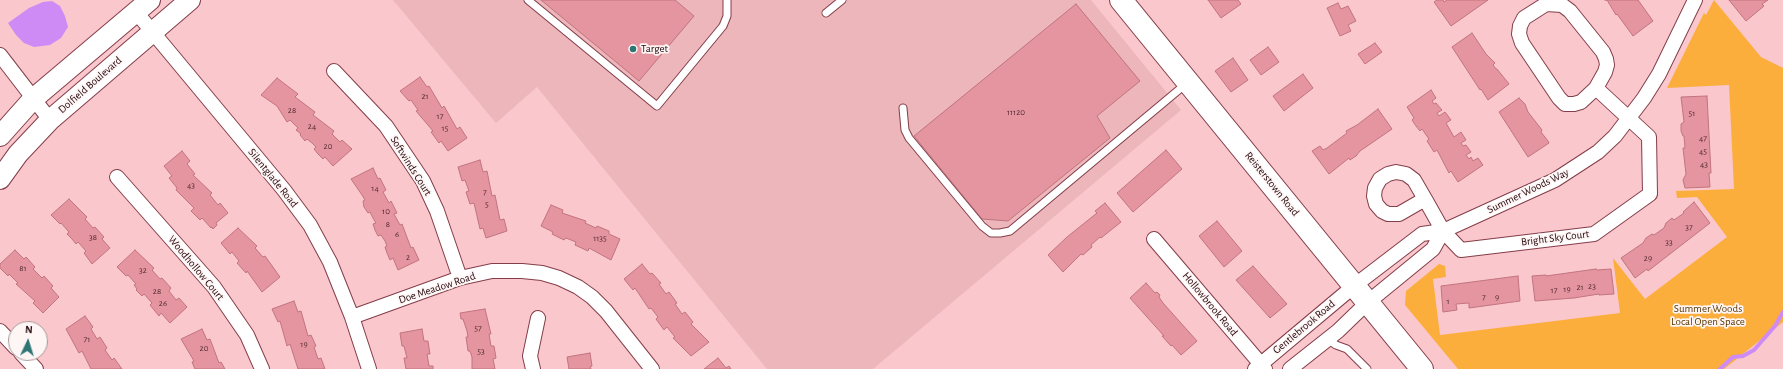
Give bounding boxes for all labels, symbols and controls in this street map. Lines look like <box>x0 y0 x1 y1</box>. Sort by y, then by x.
place label: Target <box>641 42 668 56</box>
marker: Target <box>628 44 638 54</box>
street label: Dolfield Boulevard <box>56 54 124 116</box>
house number: 21 <box>421 91 429 101</box>
house number: 28 <box>288 105 296 115</box>
house number: 11120 <box>1007 107 1025 117</box>
house number: 51 <box>1689 108 1695 118</box>
house number: 17 <box>437 111 443 121</box>
house number: 24 <box>308 121 316 131</box>
house number: 15 <box>442 123 448 133</box>
house number: 47 <box>1699 133 1707 143</box>
street label: Softwinds Court <box>387 134 435 198</box>
house number: 20 <box>324 141 332 151</box>
street label: Silentglade Road <box>245 146 301 210</box>
house number: 45 <box>1699 146 1707 156</box>
street label: Reisterstown Road <box>1242 149 1302 219</box>
house number: 43 <box>1700 159 1708 169</box>
street label: Summer Woods Way <box>1485 166 1571 216</box>
house number: 43 <box>187 180 195 190</box>
house number: 14 <box>371 183 379 193</box>
house number: 7 <box>483 187 487 197</box>
house number: 5 <box>485 199 489 209</box>
house number: 10 <box>382 206 390 216</box>
house number: 8 <box>386 219 390 229</box>
house number: 37 <box>1685 222 1693 232</box>
street label: Bright Sky Court <box>1520 227 1590 249</box>
house number: 6 <box>395 229 399 239</box>
house number: 38 <box>89 232 97 242</box>
street label: Woodhollow Court <box>165 233 227 303</box>
house number: 1135 <box>593 233 607 243</box>
house number: 33 <box>1665 237 1673 247</box>
house number: 2 <box>406 252 410 262</box>
house number: 29 <box>1644 253 1652 263</box>
house number: 81 <box>19 263 27 273</box>
house number: 32 <box>139 265 147 275</box>
street label: Doe Meadow Road <box>397 269 477 307</box>
street label: Hollowbrook Road <box>1179 269 1241 339</box>
house number: 23 <box>1588 281 1596 291</box>
house number: 21 <box>1576 282 1584 292</box>
house number: 19 <box>1563 284 1571 294</box>
house number: 17 <box>1551 285 1557 295</box>
house number: 28 <box>153 286 161 296</box>
house number: 7 <box>1482 292 1486 302</box>
house number: 9 <box>1495 292 1499 302</box>
house number: 1 <box>1446 296 1450 306</box>
street label: Gentlebrook Road <box>1270 297 1338 357</box>
house number: 26 <box>159 298 167 308</box>
park label: Summer Woods Local Open Space <box>1671 302 1745 328</box>
north arrow <box>8 321 48 361</box>
house number: 57 <box>474 323 482 333</box>
text: N <box>25 324 33 335</box>
house number: 71 <box>84 334 90 344</box>
house number: 19 <box>300 339 308 349</box>
house number: 20 <box>200 343 208 353</box>
house number: 53 <box>477 346 485 356</box>

